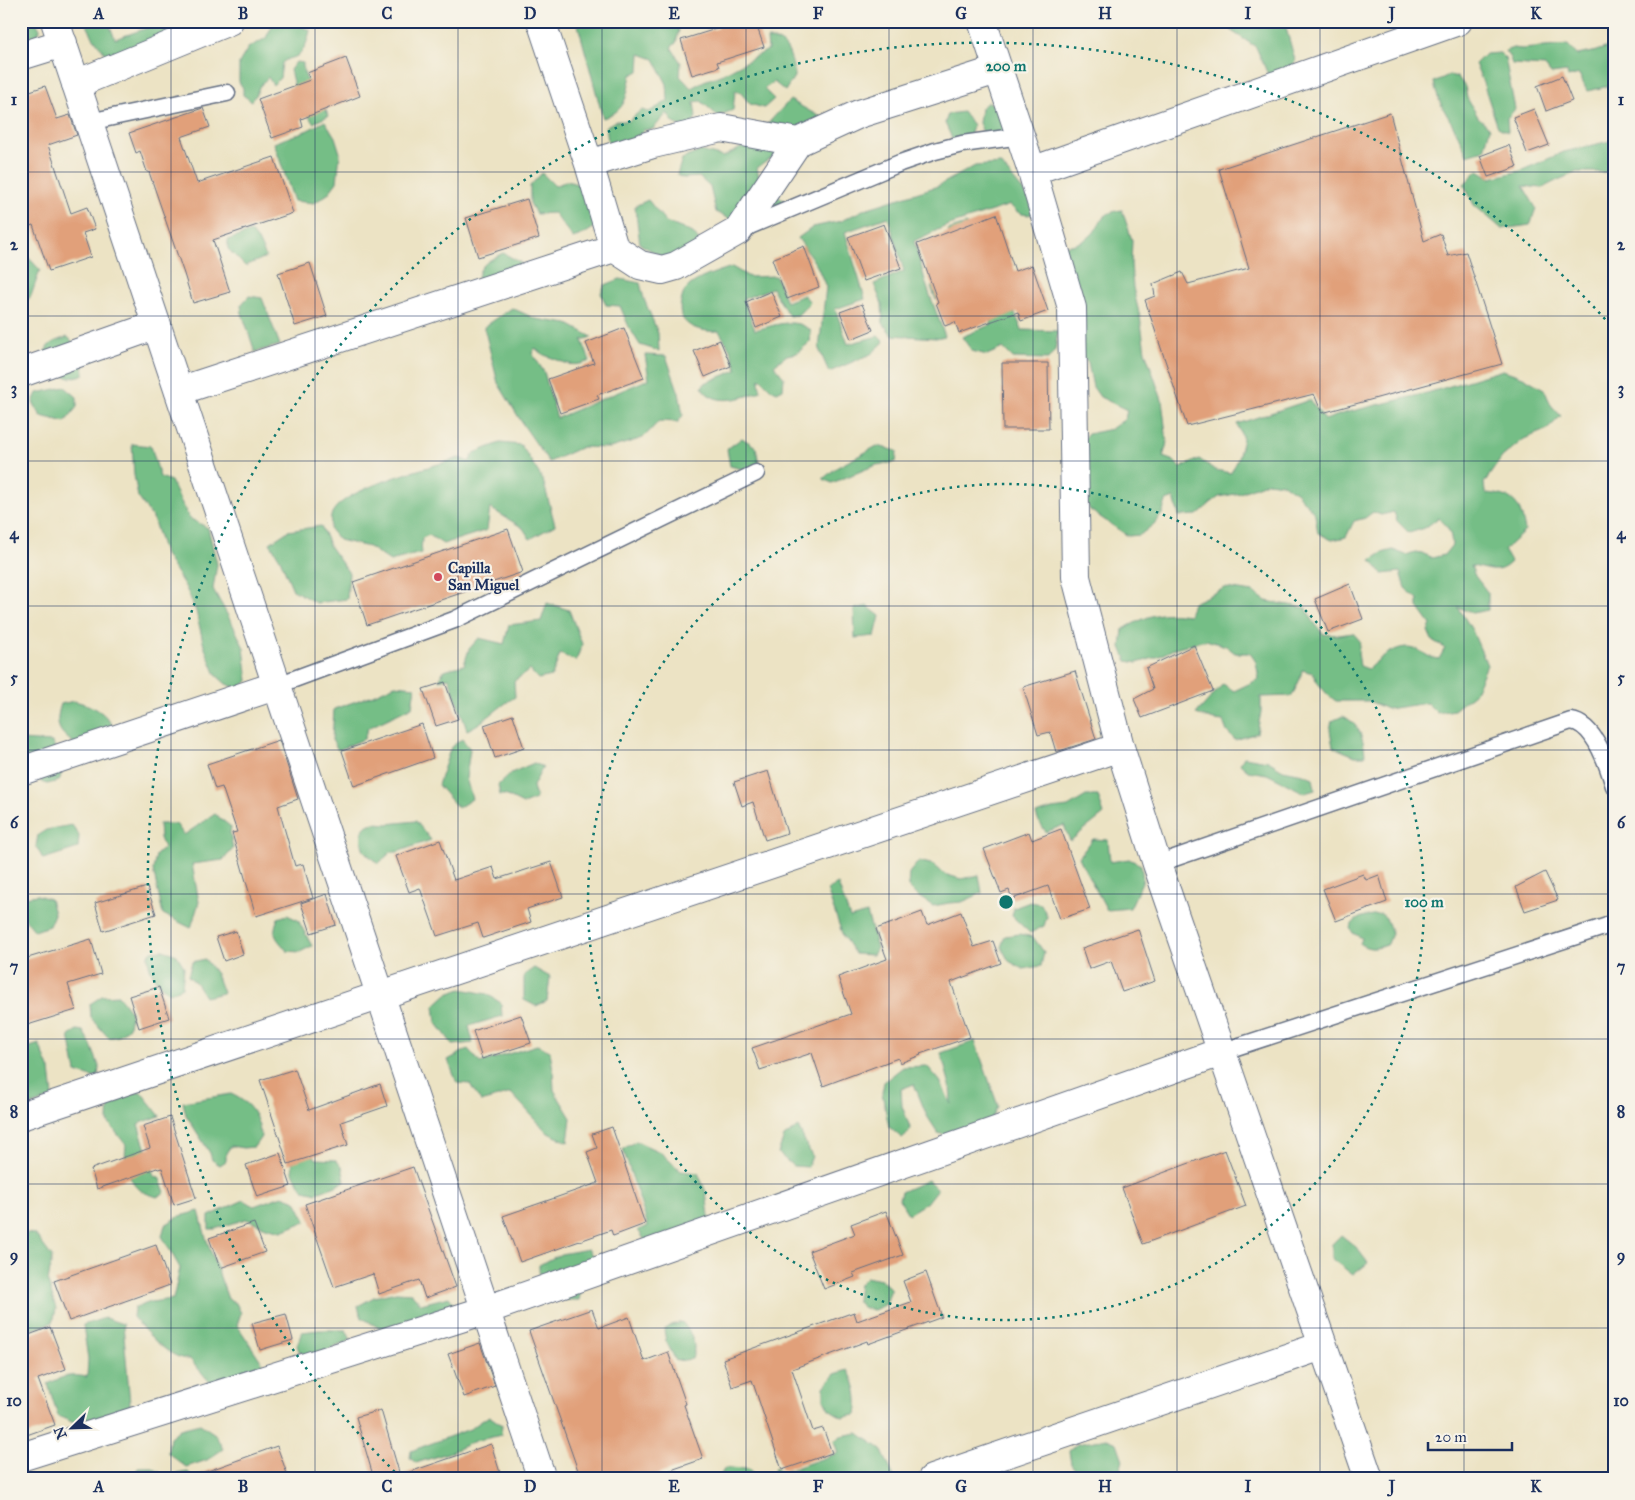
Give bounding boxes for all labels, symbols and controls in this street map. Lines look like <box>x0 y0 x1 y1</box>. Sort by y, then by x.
text: A <box>93 4 105 23</box>
text: B <box>238 4 248 23</box>
text: C <box>382 4 393 23</box>
text: D <box>524 4 537 23</box>
text: E <box>668 4 680 23</box>
text: F <box>813 4 824 23</box>
text: G <box>955 4 967 23</box>
text: H <box>1098 4 1112 23</box>
text: I <box>1245 4 1252 23</box>
text: J <box>1387 4 1396 24</box>
text: K <box>1530 4 1542 23</box>
text: 200 m <box>986 57 1027 75</box>
text: 1 <box>11 90 18 109</box>
text: 1 <box>1618 90 1625 109</box>
text: 2 <box>10 235 19 254</box>
text: 2 <box>1617 235 1626 254</box>
text: 3 <box>11 379 17 399</box>
text: 3 <box>1618 379 1624 399</box>
text: 4 <box>10 524 20 544</box>
text: 4 <box>1617 524 1627 544</box>
place label: Capilla San Miguel <box>448 559 520 595</box>
marker: Capilla San Miguel <box>432 571 444 583</box>
text: 5 <box>10 668 18 687</box>
text: 5 <box>1617 668 1625 687</box>
text: 6 <box>10 813 19 832</box>
text: 6 <box>1617 813 1626 832</box>
centre of rings <box>997 893 1015 911</box>
text: 100 m <box>1404 893 1444 911</box>
text: 7 <box>10 957 19 976</box>
text: 7 <box>1617 957 1626 976</box>
text: 8 <box>10 1102 18 1121</box>
text: 8 <box>1617 1102 1625 1121</box>
text: 9 <box>10 1246 18 1266</box>
text: 9 <box>1617 1246 1625 1266</box>
text: 10 <box>6 1391 22 1410</box>
text: 10 <box>1613 1391 1629 1410</box>
north arrow <box>48 1402 98 1452</box>
scale bar <box>1428 1420 1511 1452</box>
text: N <box>50 1424 71 1442</box>
text: 20 m <box>1435 1428 1467 1446</box>
text: A <box>93 1477 105 1496</box>
text: B <box>238 1477 248 1496</box>
text: C <box>382 1477 393 1496</box>
text: D <box>524 1477 537 1496</box>
text: E <box>668 1477 680 1496</box>
text: F <box>813 1477 824 1496</box>
text: G <box>955 1477 967 1496</box>
text: H <box>1098 1477 1112 1496</box>
text: I <box>1245 1477 1252 1496</box>
text: J <box>1387 1477 1396 1497</box>
text: K <box>1530 1477 1542 1496</box>

